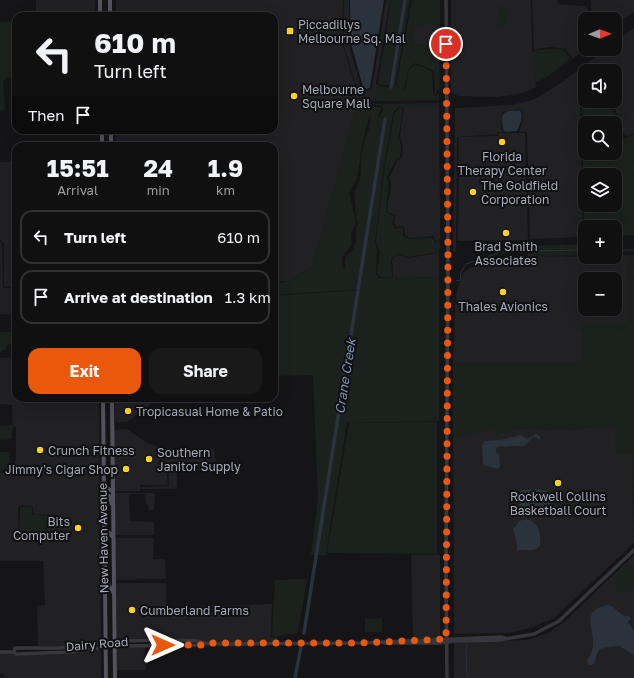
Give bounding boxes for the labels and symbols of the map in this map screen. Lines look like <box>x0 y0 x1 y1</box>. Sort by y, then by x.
north arrow <box>578 12 622 56</box>
place label: Piccadillys Melbourne Sq. Mal <box>298 17 406 46</box>
marker: Piccadillys Melbourne Sq. Mal <box>285 26 295 36</box>
pin <box>429 27 463 61</box>
place label: Melbourne Square Mall <box>302 82 371 111</box>
marker: Melbourne Square Mall <box>289 91 299 101</box>
marker: Florida Therapy Center <box>497 137 507 147</box>
place label: Florida Therapy Center <box>458 149 547 178</box>
place label: The Goldfield Corporation <box>481 178 558 207</box>
marker: The Goldfield Corporation <box>468 187 478 197</box>
marker: Brad Smith Associates <box>501 228 511 238</box>
place label: Brad Smith Associates <box>474 239 538 268</box>
marker: Thales Avionics <box>498 287 508 297</box>
place label: Thales Avionics <box>458 299 548 314</box>
water label: Crane Creek <box>331 336 359 415</box>
place label: Tropicasual Home & Patio <box>136 404 283 419</box>
marker: Tropicasual Home & Patio <box>123 406 133 416</box>
place label: Crunch Fitness <box>48 443 135 458</box>
marker: Crunch Fitness <box>35 445 45 455</box>
place label: Southern Janitor Supply <box>157 445 241 474</box>
marker: Southern Janitor Supply <box>144 454 154 464</box>
place label: Jimmy's Cigar Shop <box>5 462 118 477</box>
marker: Jimmy's Cigar Shop <box>121 464 131 474</box>
marker: Rockwell Collins Basketball Court <box>553 478 563 488</box>
street label: New Haven Avenue <box>95 483 111 593</box>
place label: Rockwell Collins Basketball Court <box>510 489 607 518</box>
place label: Bits Computer <box>13 514 70 543</box>
marker: Bits Computer <box>73 523 83 533</box>
place label: Cumberland Farms <box>140 603 249 618</box>
marker: Cumberland Farms <box>127 605 137 615</box>
position arrow <box>142 624 184 666</box>
street label: Dairy Road <box>65 634 129 654</box>

